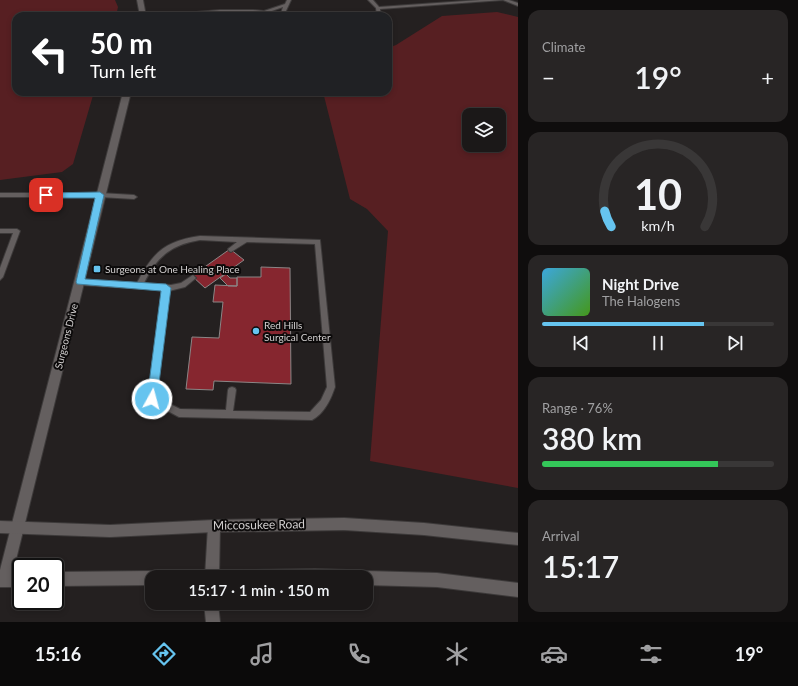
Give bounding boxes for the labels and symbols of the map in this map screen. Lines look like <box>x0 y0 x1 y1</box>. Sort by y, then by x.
pin <box>29 178 63 212</box>
place label: Surgeons at One Healing Place <box>105 263 239 275</box>
marker: Surgeons at One Healing Place <box>92 264 102 274</box>
street label: Surgeons Drive <box>52 302 80 370</box>
place label: Red Hills Surgical Center <box>264 319 331 343</box>
marker: Red Hills Surgical Center <box>251 326 261 336</box>
position arrow <box>131 378 173 420</box>
street label: Miccosukee Road <box>213 516 305 533</box>
speed limit sign: 20 <box>12 558 64 610</box>

